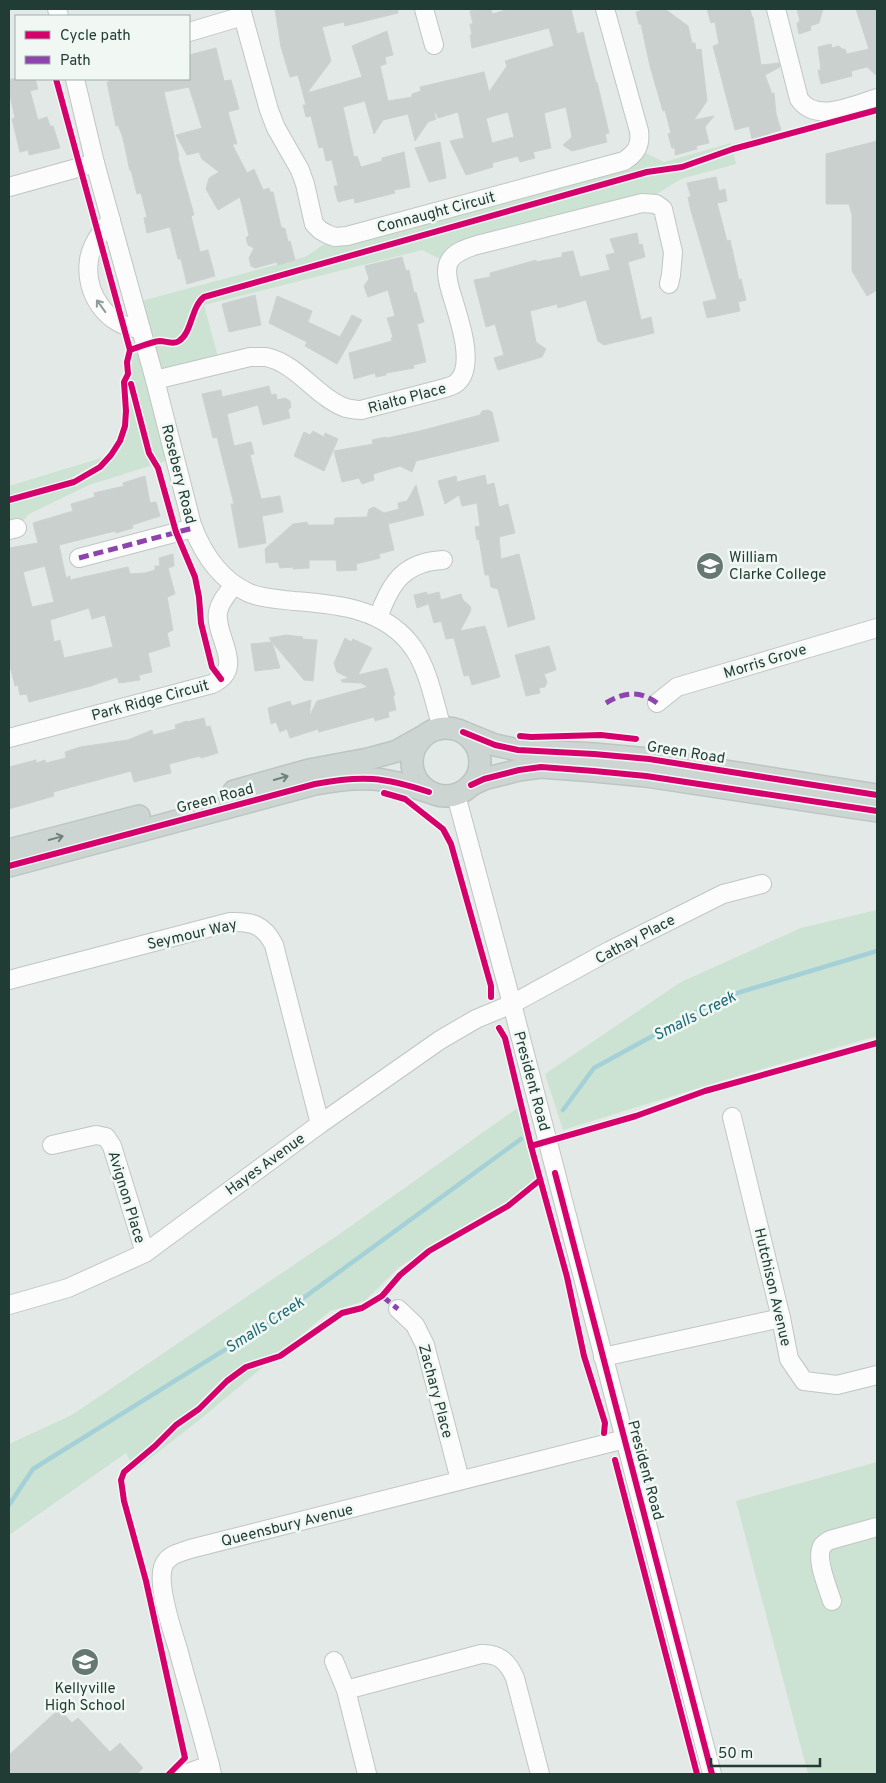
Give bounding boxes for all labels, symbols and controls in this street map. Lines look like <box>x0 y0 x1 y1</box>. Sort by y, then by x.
legend <box>15 15 190 80</box>
text: Cycle path <box>60 27 131 46</box>
text: Path <box>60 52 91 71</box>
street label: Connaught Circuit <box>375 189 498 238</box>
one-way arrow <box>95 300 106 313</box>
street label: Rialto Place <box>366 380 449 419</box>
street label: Rosebery Road <box>156 423 199 526</box>
place label: William Clarke College <box>729 549 826 585</box>
school or university icon: William Clarke College <box>695 551 725 581</box>
street label: Morris Grove <box>722 641 809 684</box>
street label: Park Ridge Circuit <box>90 677 211 726</box>
street label: Green Road <box>645 738 726 769</box>
one-way arrow <box>272 772 288 782</box>
street label: Green Road <box>175 780 256 819</box>
one-way arrow <box>47 832 63 842</box>
street label: Cathay Place <box>592 911 679 969</box>
street label: Seymour Way <box>146 916 239 955</box>
water label: Smalls Creek <box>650 987 740 1046</box>
street label: President Road <box>508 1029 553 1133</box>
street label: Hayes Avenue <box>222 1130 309 1200</box>
street label: Avignon Place <box>103 1149 149 1246</box>
street label: Hutchison Avenue <box>749 1226 794 1348</box>
water label: Smalls Creek <box>222 1292 309 1359</box>
street label: Zachary Place <box>413 1342 456 1440</box>
street label: President Road <box>622 1418 667 1522</box>
street label: Queensbury Avenue <box>219 1501 355 1552</box>
school or university icon: Kellyville High School <box>70 1647 100 1677</box>
place label: Kellyville High School <box>45 1680 125 1716</box>
scale bar <box>711 1736 820 1768</box>
text: 50 m <box>718 1745 753 1764</box>

